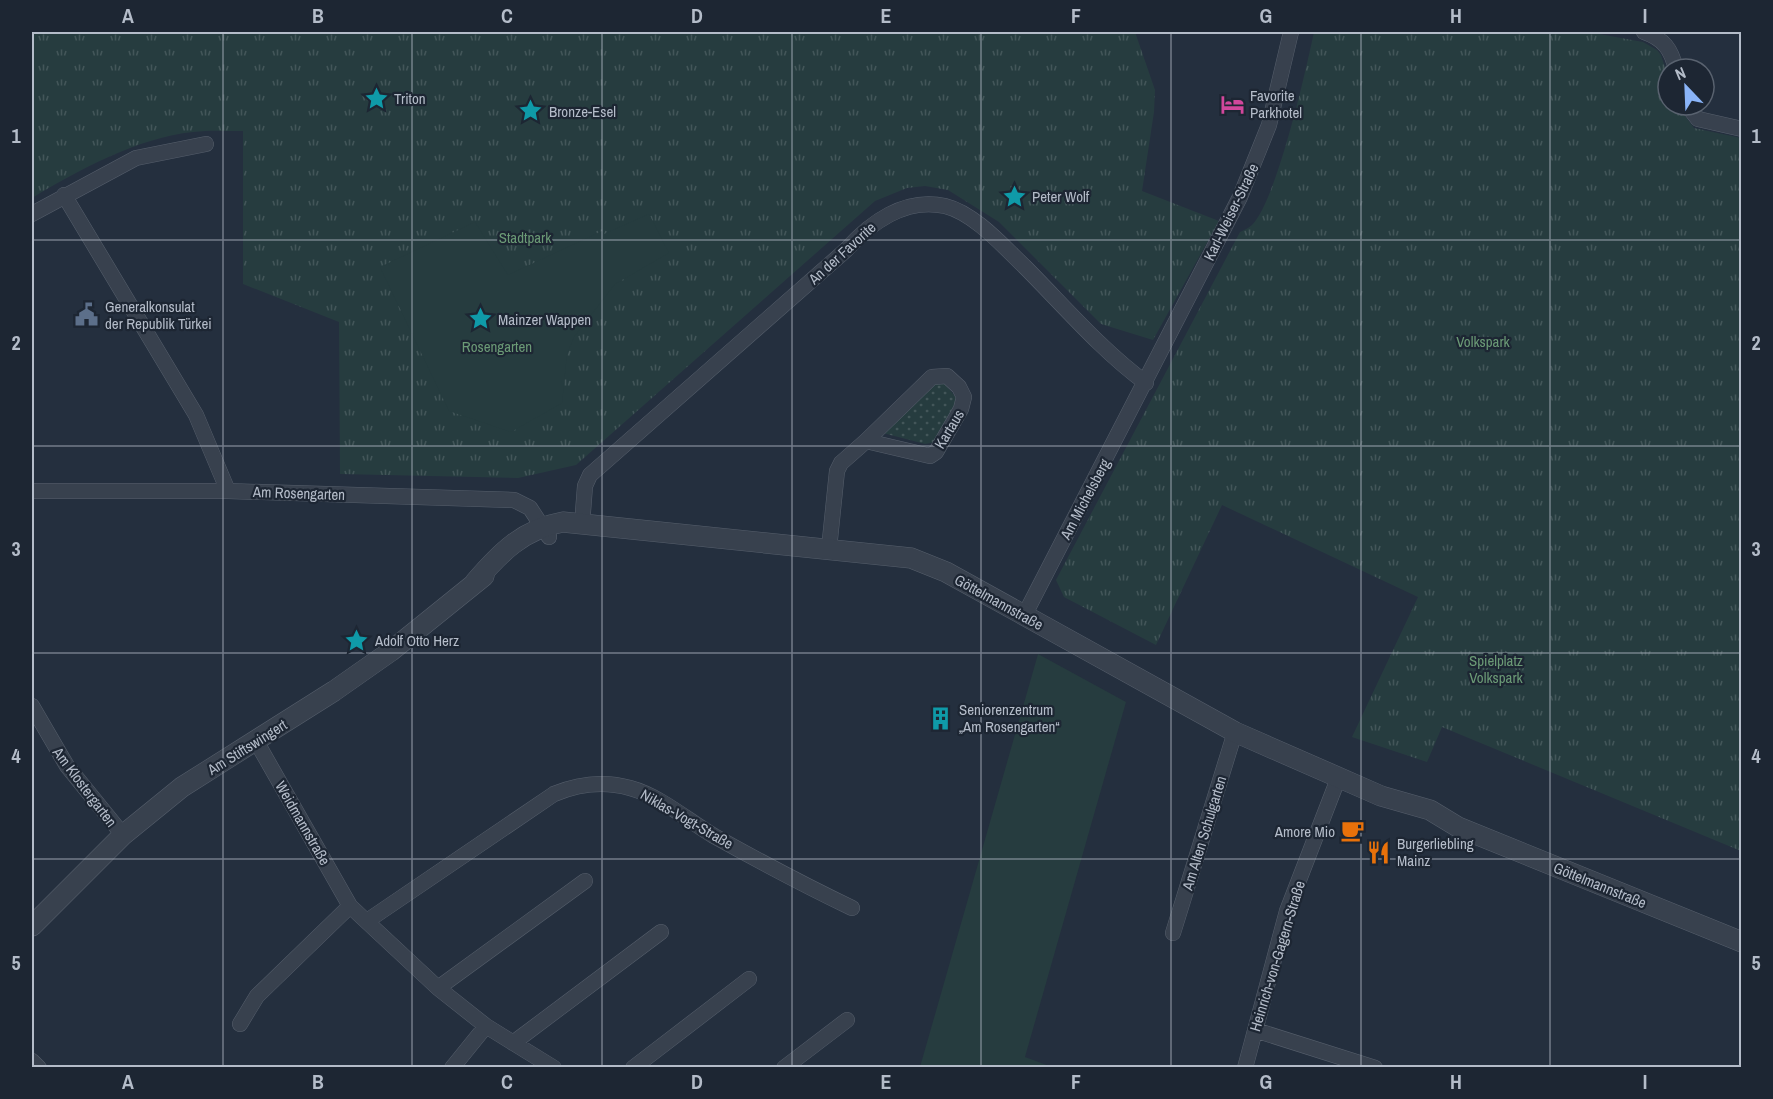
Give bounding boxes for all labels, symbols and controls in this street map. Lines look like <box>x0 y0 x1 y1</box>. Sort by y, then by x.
text: A <box>122 2 134 29</box>
text: B <box>312 2 324 29</box>
text: C <box>501 2 513 29</box>
text: D <box>691 2 703 29</box>
text: E <box>881 2 892 29</box>
text: F <box>1071 2 1081 29</box>
text: G <box>1260 2 1272 29</box>
text: H <box>1450 2 1462 29</box>
text: I <box>1643 2 1647 29</box>
north arrow <box>1656 57 1716 117</box>
text: N <box>1671 61 1689 85</box>
place icon: Triton <box>363 85 389 111</box>
place label: Favorite Parkhotel <box>1250 85 1302 123</box>
place label: Triton <box>394 88 426 109</box>
hotel icon: Favorite Parkhotel <box>1219 91 1245 117</box>
place icon: Bronze-Esel <box>518 98 544 124</box>
place label: Bronze-Esel <box>549 101 616 122</box>
text: 1 <box>11 122 21 149</box>
text: 1 <box>1751 122 1761 149</box>
street label: Karl-Weiser-Straße <box>1198 160 1264 264</box>
place icon: Peter Wolf <box>1001 183 1027 209</box>
place label: Peter Wolf <box>1032 186 1090 207</box>
street label: An der Favorite <box>803 217 880 290</box>
park label: Stadtpark <box>499 227 552 248</box>
place label: Generalkonsulat der Republik Türkei <box>105 296 212 334</box>
public building icon: Generalkonsulat der Republik Türkei <box>74 302 100 328</box>
place icon: Mainzer Wappen <box>467 306 493 332</box>
place label: Mainzer Wappen <box>498 309 591 330</box>
text: 2 <box>11 329 21 356</box>
text: 2 <box>1751 329 1761 356</box>
park label: Volkspark <box>1456 331 1511 352</box>
park label: Rosengarten <box>462 336 532 357</box>
street label: Kartaus <box>929 405 969 453</box>
street label: Am Michelsberg <box>1054 455 1115 544</box>
street label: Am Rosengarten <box>252 481 345 505</box>
text: 3 <box>11 535 21 562</box>
text: 3 <box>1751 535 1761 562</box>
street label: Göttelmannstraße <box>951 569 1047 635</box>
place icon: Adolf Otto Herz <box>344 627 370 653</box>
place label: Adolf Otto Herz <box>374 630 459 651</box>
park label: Spielplatz Volkspark <box>1469 650 1524 688</box>
place label: Seniorenzentrum „Am Rosengarten“ <box>959 699 1060 737</box>
building icon: Seniorenzentrum „Am Rosengarten“ <box>928 705 954 731</box>
street label: Am Stiftswingert <box>202 714 291 780</box>
text: 4 <box>11 742 21 769</box>
street label: Am Klostergarten <box>47 742 122 831</box>
text: 4 <box>1751 742 1761 769</box>
street label: Am Alten Schulgarten <box>1176 773 1231 894</box>
street label: Weidmannstraße <box>270 777 336 869</box>
street label: Niklas-Vogt-Straße <box>637 784 737 854</box>
cafe icon: Amore Mio <box>1340 818 1366 844</box>
place label: Amore Mio <box>1274 821 1335 842</box>
place label: Burgerliebling Mainz <box>1397 833 1474 871</box>
restaurant icon: Burgerliebling Mainz <box>1366 839 1392 865</box>
street label: Göttelmannstraße <box>1550 857 1650 913</box>
street label: Heinrich-von-Gagern-Straße <box>1244 878 1310 1034</box>
text: 5 <box>11 949 21 976</box>
text: 5 <box>1751 949 1761 976</box>
text: A <box>122 1068 134 1095</box>
text: B <box>312 1068 324 1095</box>
text: C <box>501 1068 513 1095</box>
text: D <box>691 1068 703 1095</box>
text: E <box>881 1068 892 1095</box>
text: F <box>1071 1068 1081 1095</box>
text: G <box>1260 1068 1272 1095</box>
text: H <box>1450 1068 1462 1095</box>
text: I <box>1643 1068 1647 1095</box>

